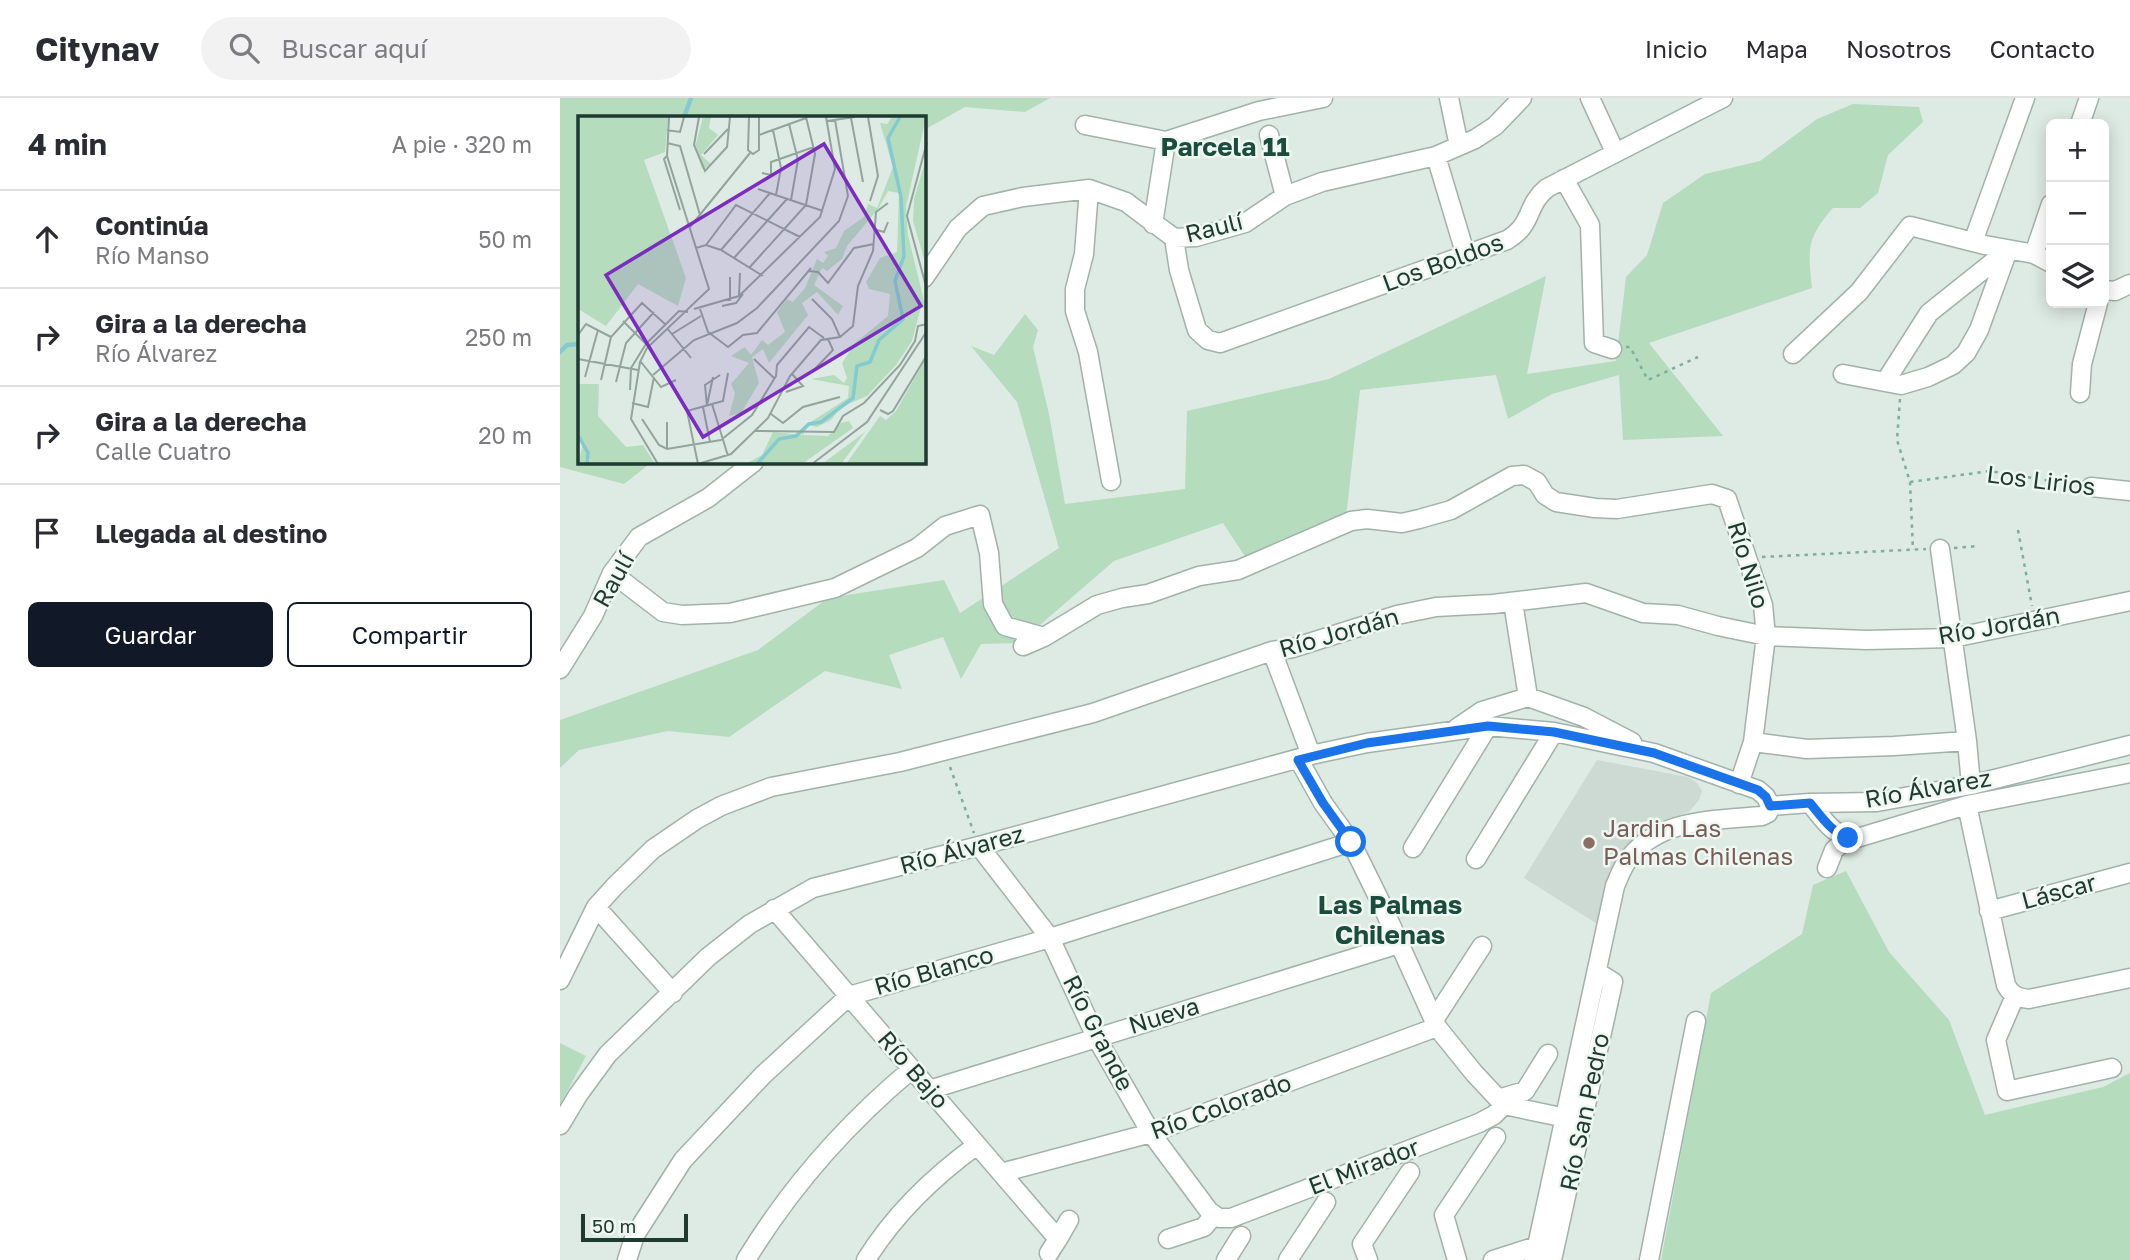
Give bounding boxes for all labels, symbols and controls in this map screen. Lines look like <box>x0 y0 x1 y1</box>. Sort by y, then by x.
search box <box>201 17 691 80</box>
text: Citynav <box>35 29 159 68</box>
icon: search <box>225 29 263 67</box>
text: Buscar aquí <box>281 33 427 64</box>
text: Inicio <box>1645 34 1707 63</box>
text: Mapa <box>1745 34 1808 63</box>
text: Nosotros <box>1846 34 1952 63</box>
text: Contacto <box>1990 34 2095 63</box>
inset map <box>578 116 926 464</box>
map controls <box>2046 119 2109 308</box>
button: + <box>2046 119 2109 182</box>
text: 4 min <box>28 126 107 162</box>
text: A pie · 320 m <box>392 130 532 158</box>
district label: Parcela 11 <box>1160 131 1290 162</box>
button: − <box>2046 182 2109 245</box>
street label: Raulí <box>1182 205 1247 248</box>
text: Continúa <box>95 210 209 241</box>
icon: ahead <box>28 220 66 258</box>
text: 50 m <box>478 225 532 253</box>
street label: Los Boldos <box>1378 226 1507 297</box>
text: Río Manso <box>95 241 209 269</box>
button: layers <box>2046 245 2109 308</box>
text: Gira a la derecha <box>95 308 307 339</box>
icon: right <box>28 318 66 356</box>
text: 250 m <box>465 323 532 351</box>
text: Río Álvarez <box>95 339 217 367</box>
text: Gira a la derecha <box>95 406 307 437</box>
icon: right <box>28 416 66 454</box>
text: 20 m <box>478 421 532 449</box>
text: Calle Cuatro <box>95 437 231 465</box>
street label: Los Lirios <box>1985 458 2097 501</box>
icon: arrive <box>28 514 66 552</box>
street label: Río Nilo <box>1722 517 1776 612</box>
text: Llegada al destino <box>95 518 327 549</box>
street label: Raulí <box>586 545 640 612</box>
street label: Río Jordán <box>1936 600 2062 649</box>
street label: Río Jordán <box>1275 601 1402 662</box>
button: Guardar <box>28 602 273 667</box>
button: Compartir <box>287 602 532 667</box>
street label: Río Álvarez <box>1862 762 1993 813</box>
place label: Jardin Las Palmas Chilenas <box>1603 813 1793 870</box>
street label: Río Álvarez <box>896 818 1027 879</box>
route end <box>1832 822 1863 853</box>
route start <box>1335 826 1366 857</box>
marker: Jardin Las Palmas Chilenas <box>1581 835 1597 851</box>
street label: Láscar <box>2018 867 2099 914</box>
district label: Las Palmas Chilenas <box>1318 889 1462 950</box>
street label: Río Blanco <box>871 939 997 1000</box>
street label: Río Grande <box>1058 970 1141 1095</box>
street label: Nueva <box>1125 990 1202 1039</box>
street label: Río Bajo <box>872 1024 956 1114</box>
street label: Río San Pedro <box>1553 1030 1614 1193</box>
street label: Río Colorado <box>1146 1067 1295 1144</box>
street label: El Mirador <box>1304 1131 1423 1200</box>
scale bar <box>581 1211 688 1243</box>
text: 50 m <box>592 1214 636 1237</box>

